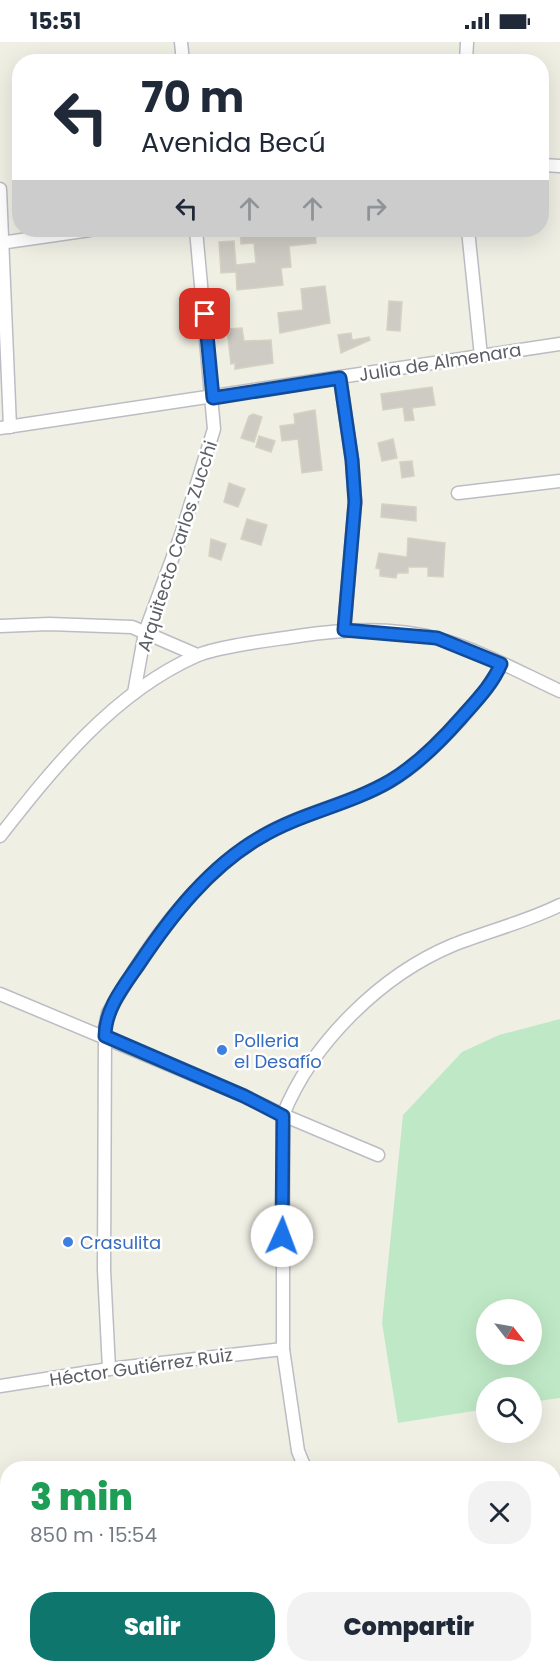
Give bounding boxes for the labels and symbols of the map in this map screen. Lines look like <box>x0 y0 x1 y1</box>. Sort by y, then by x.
pin <box>179 288 230 339</box>
street label: Julia de Almenara <box>357 337 523 387</box>
street label: Arquitecto Carlos Zucchi <box>131 437 223 655</box>
place label: Polleria el Desafío <box>234 1028 322 1074</box>
marker: Polleria el Desafío <box>215 1043 229 1057</box>
position arrow <box>250 1204 314 1268</box>
place label: Crasulita <box>80 1230 161 1255</box>
marker: Crasulita <box>61 1235 75 1249</box>
north arrow <box>476 1299 542 1365</box>
street label: Héctor Gutiérrez Ruiz <box>48 1342 234 1392</box>

